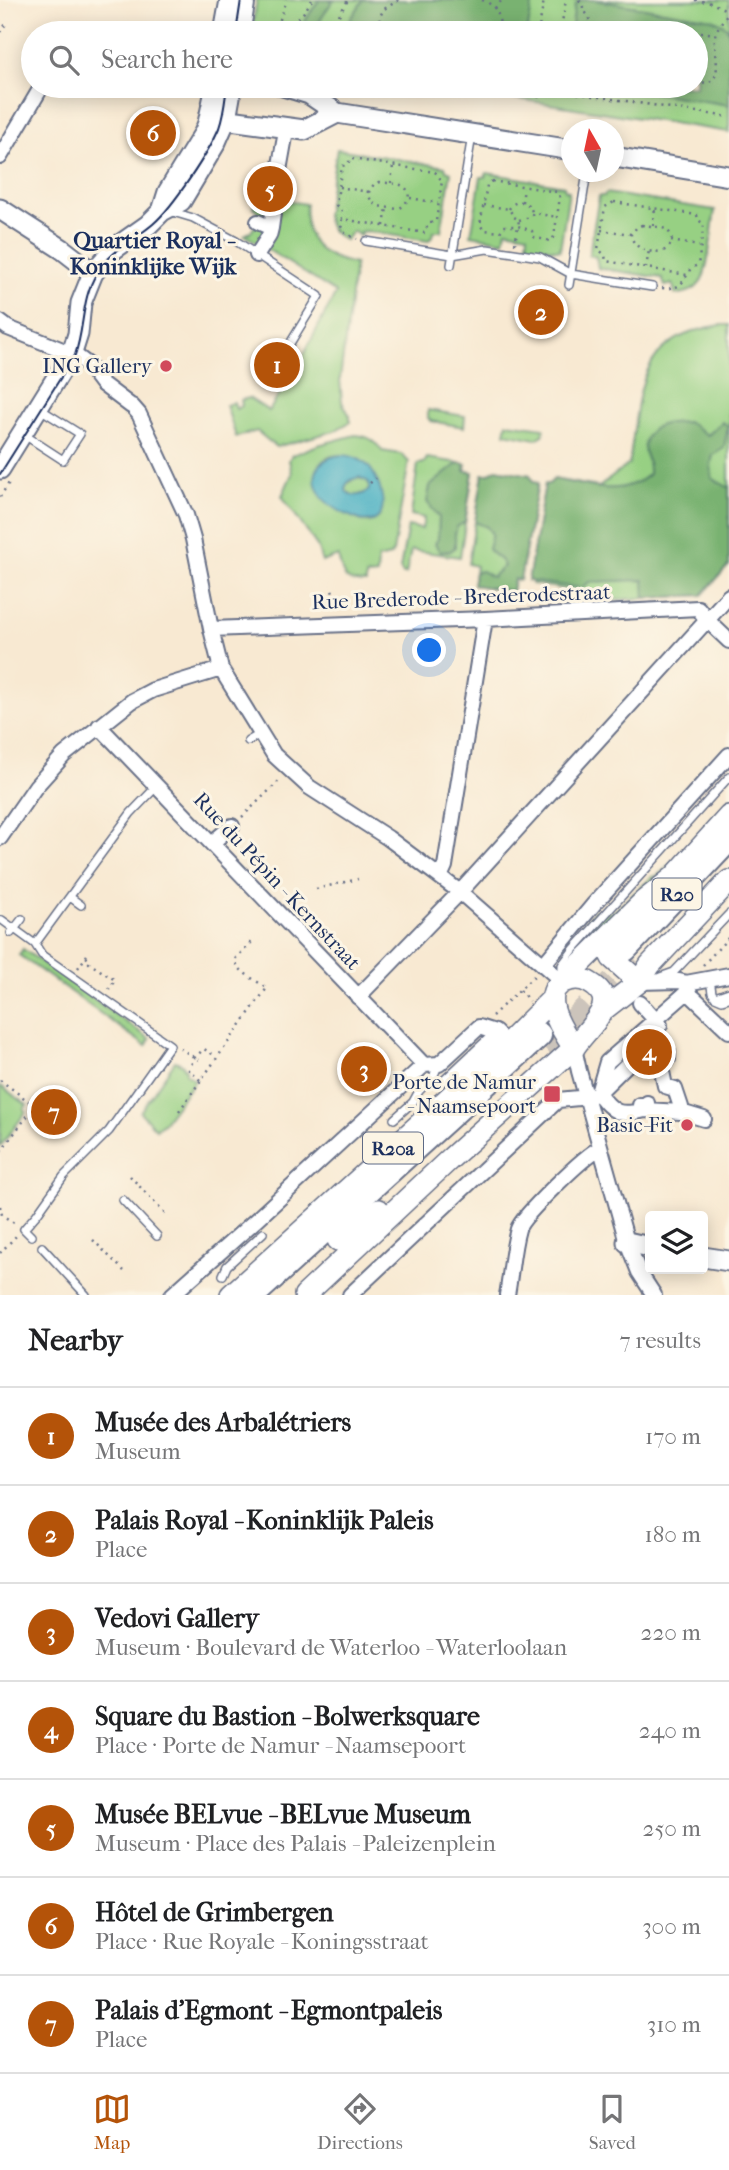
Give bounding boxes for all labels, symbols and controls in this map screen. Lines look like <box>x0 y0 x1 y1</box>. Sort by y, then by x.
search box <box>21 21 708 98</box>
icon: search <box>45 41 83 79</box>
text: Search here <box>101 44 233 75</box>
pin: 6 <box>130 107 176 159</box>
north arrow <box>561 119 624 182</box>
pin: 5 <box>247 163 293 215</box>
district label: Quartier Royal - Koninklijke Wijk <box>70 227 237 280</box>
pin: 2 <box>518 286 564 338</box>
pin: 1 <box>254 339 300 391</box>
place label: ING Gallery <box>42 354 153 378</box>
marker: ING Gallery <box>158 358 174 374</box>
street label: Rue Brederode - Brederodestraat <box>311 580 611 614</box>
your location <box>412 633 446 667</box>
street label: Rue du Pépin - Kernstraat <box>189 787 366 975</box>
road number: R20 <box>652 878 702 909</box>
pin: 4 <box>626 1026 672 1078</box>
pin: 3 <box>341 1043 387 1095</box>
place label: Porte de Namur - Naamsepoort <box>392 1070 537 1118</box>
marker: Porte de Namur - Naamsepoort <box>542 1084 562 1104</box>
pin: 7 <box>31 1086 77 1138</box>
place label: Basic-Fit <box>596 1113 673 1137</box>
marker: Basic-Fit <box>679 1117 695 1133</box>
road number: R20a <box>363 1132 423 1164</box>
map controls <box>645 1211 708 1274</box>
button: layers <box>645 1211 708 1274</box>
text: Nearby <box>28 1323 123 1358</box>
text: 7 results <box>620 1327 701 1354</box>
text: Musée des Arbalétriers <box>95 1407 351 1438</box>
text: 1 <box>47 1423 55 1450</box>
text: 170 m <box>645 1423 701 1450</box>
text: Museum <box>95 1438 181 1465</box>
text: Palais Royal - Koninklijk Paleis <box>95 1505 434 1536</box>
text: 2 <box>45 1521 57 1548</box>
text: 180 m <box>644 1521 701 1548</box>
text: Place <box>95 1536 147 1563</box>
text: Vedovi Gallery <box>95 1603 259 1634</box>
text: 3 <box>46 1619 56 1646</box>
text: 220 m <box>641 1619 701 1646</box>
text: Museum · Boulevard de Waterloo - Waterloolaan <box>95 1634 567 1661</box>
text: Square du Bastion - Bolwerksquare <box>95 1701 480 1732</box>
text: 4 <box>44 1717 58 1744</box>
text: 240 m <box>639 1717 701 1744</box>
text: Place · Porte de Namur - Naamsepoort <box>95 1732 466 1759</box>
text: Musée BELvue - BELvue Museum <box>95 1799 471 1830</box>
text: 5 <box>46 1815 56 1842</box>
text: 250 m <box>643 1815 701 1842</box>
text: Museum · Place des Palais - Paleizenplein <box>95 1830 496 1857</box>
text: Hôtel de Grimbergen <box>95 1897 334 1928</box>
text: 6 <box>45 1913 57 1940</box>
text: 300 m <box>642 1913 701 1940</box>
text: Place · Rue Royale - Koningsstraat <box>95 1928 429 1955</box>
text: Palais d'Egmont - Egmontpaleis <box>95 1995 442 2026</box>
text: 7 <box>45 2011 57 2038</box>
text: 310 m <box>647 2011 701 2038</box>
text: Place <box>95 2026 147 2053</box>
tab: Map <box>93 2090 131 2154</box>
tab: Directions <box>317 2090 403 2154</box>
tab: Saved <box>589 2090 636 2154</box>

